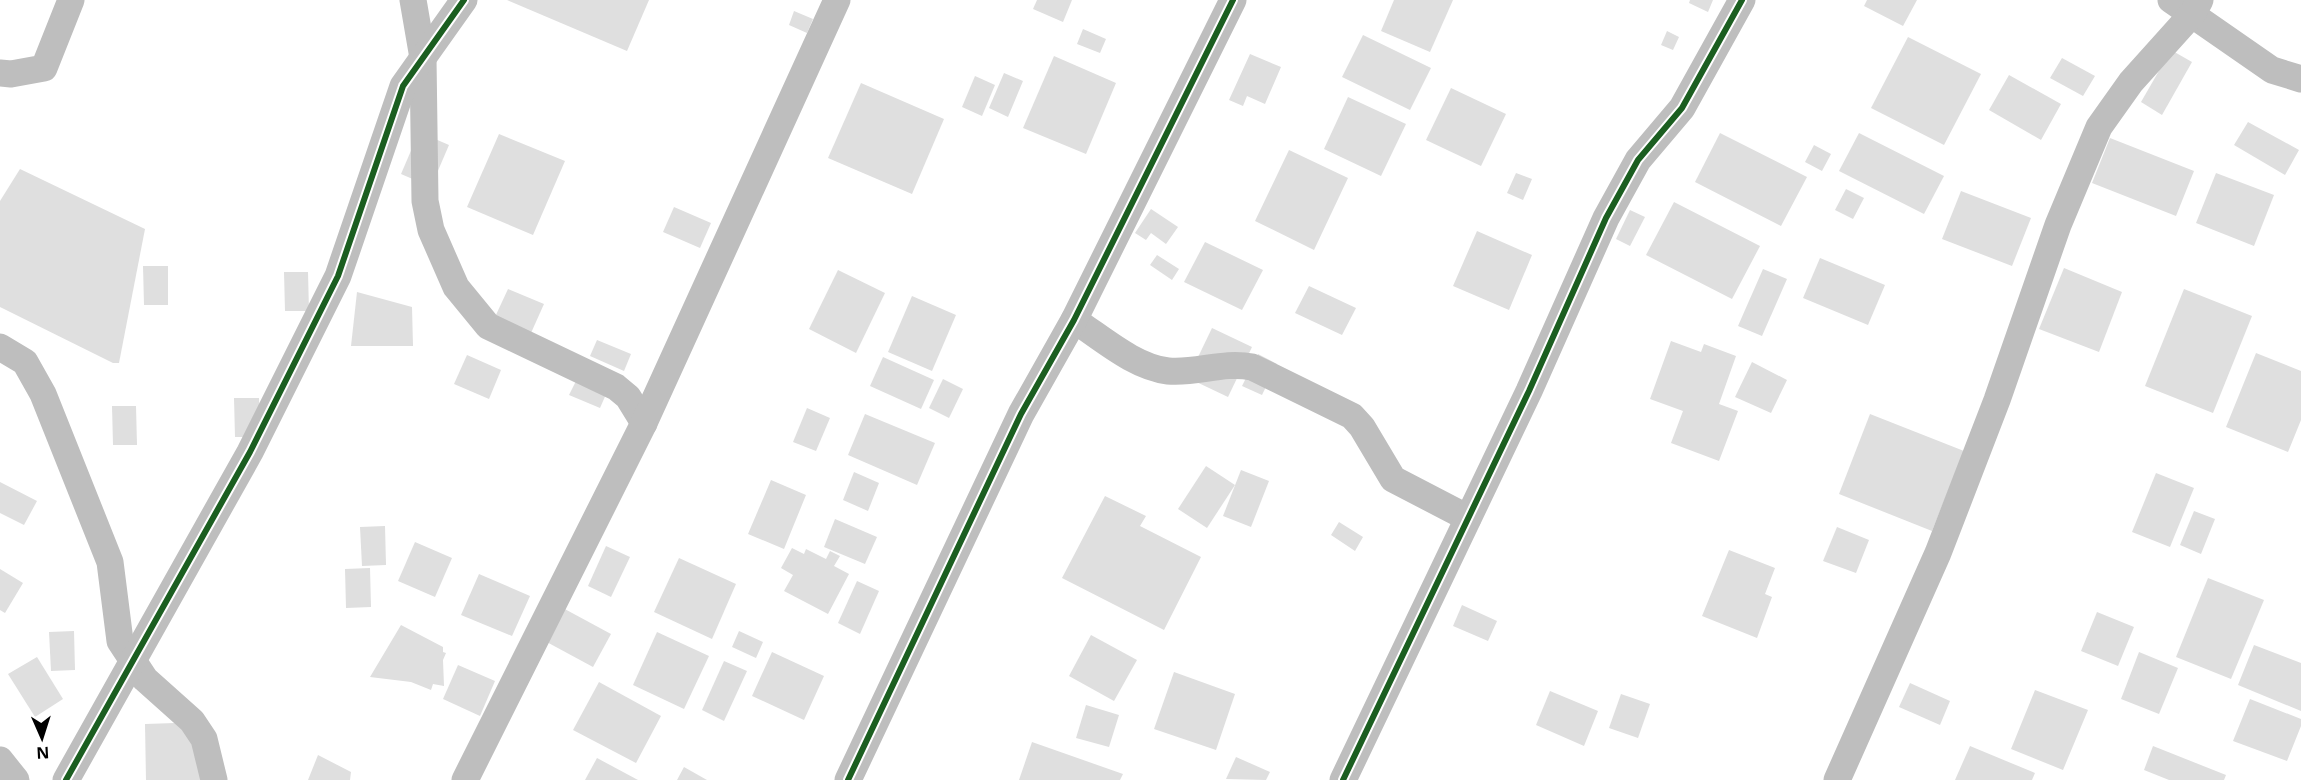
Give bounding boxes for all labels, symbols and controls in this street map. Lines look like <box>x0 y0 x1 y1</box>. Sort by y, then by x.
north arrow <box>12 708 72 768</box>
text: N <box>36 742 50 764</box>

